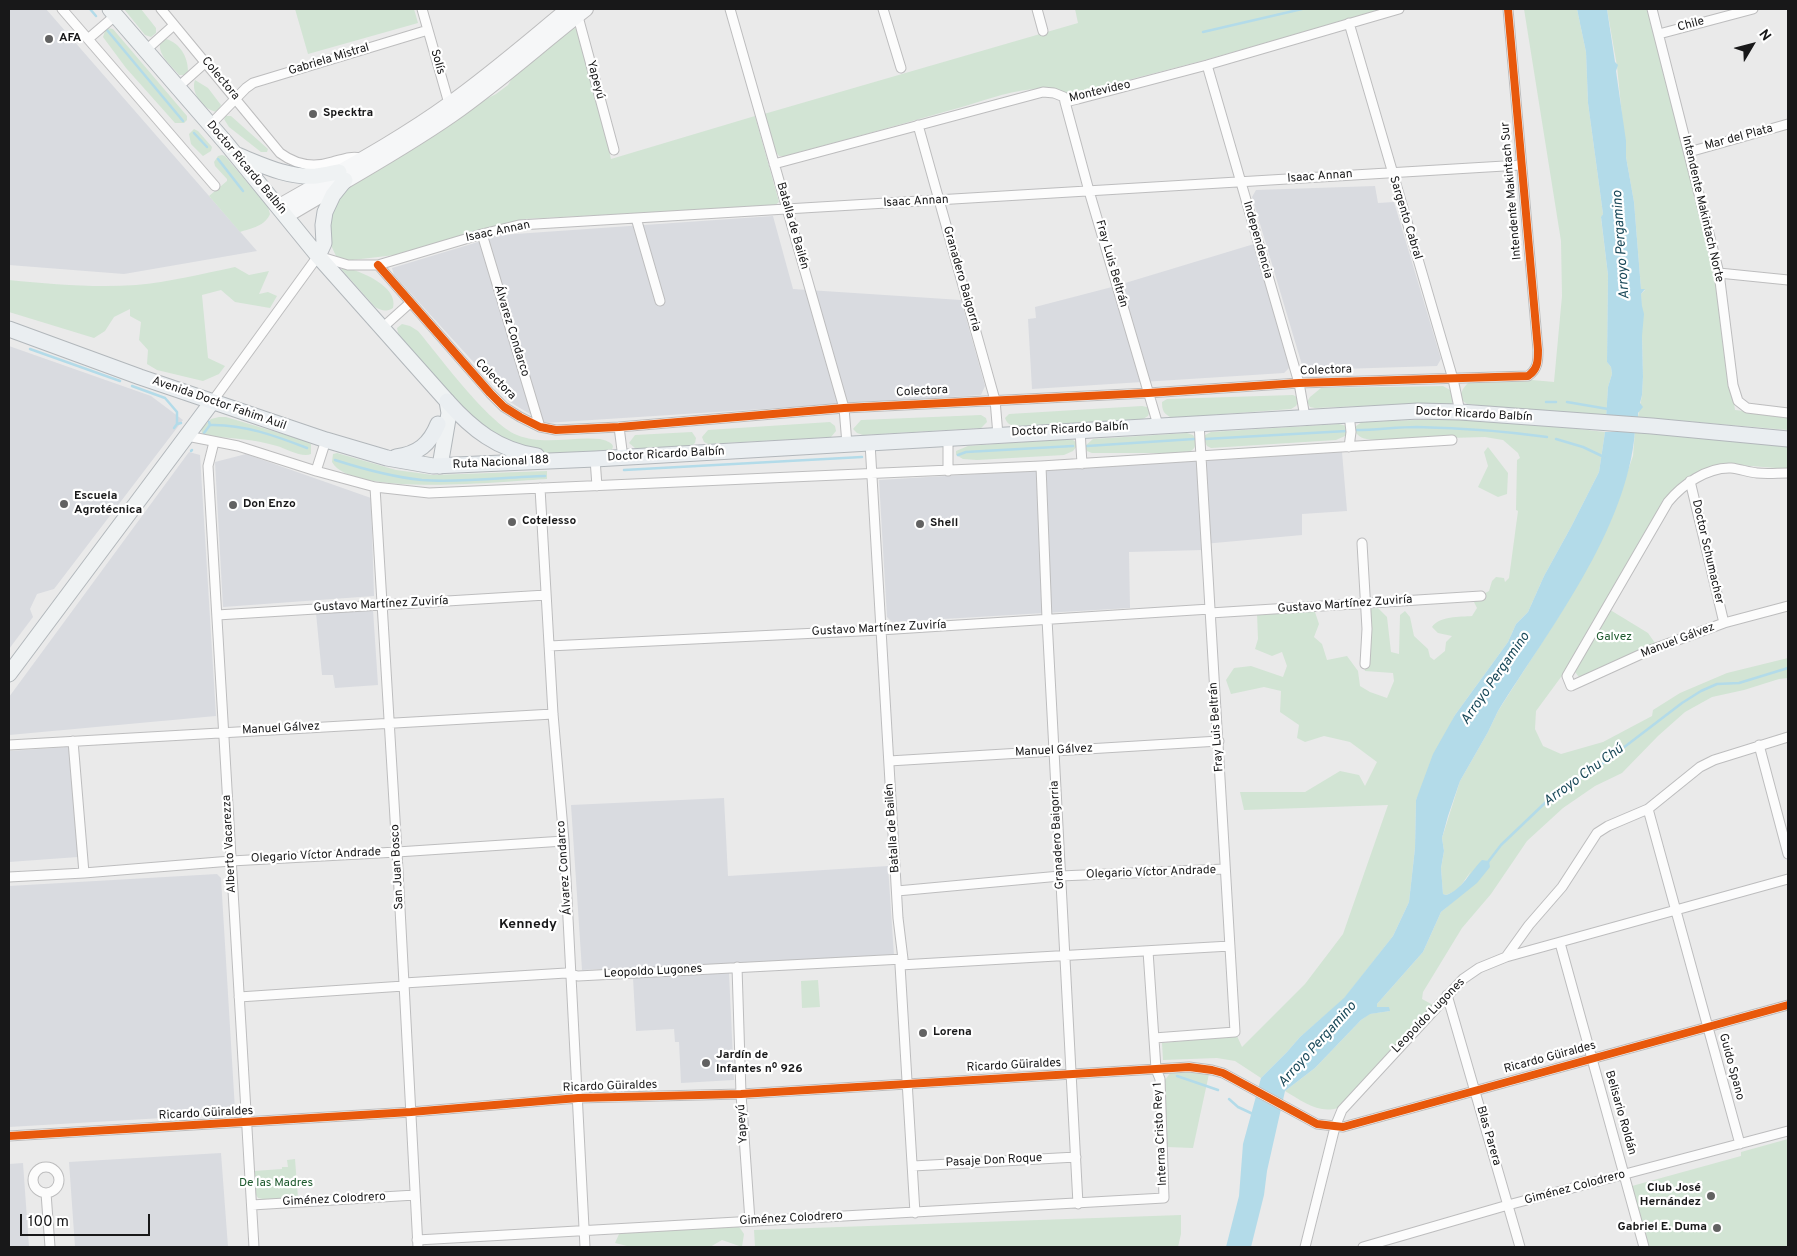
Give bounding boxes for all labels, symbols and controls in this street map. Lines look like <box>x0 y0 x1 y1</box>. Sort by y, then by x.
street label: Chile <box>1676 15 1706 35</box>
north arrow <box>1727 20 1777 70</box>
text: N <box>1755 27 1774 45</box>
place label: AFA <box>59 32 81 46</box>
marker: AFA <box>43 33 55 45</box>
street label: Gabriela Mistral <box>287 41 371 79</box>
street label: Solís <box>427 48 447 76</box>
street label: Colectora <box>198 54 242 104</box>
street label: Yapeyú <box>583 59 607 101</box>
street label: Montevideo <box>1068 78 1132 106</box>
place label: Specktra <box>323 107 373 121</box>
marker: Specktra <box>307 108 319 120</box>
street label: Doctor Ricardo Balbín <box>203 118 289 218</box>
street label: Intendente Makintach Sur <box>1499 122 1525 260</box>
street label: Mar del Plata <box>1703 122 1775 154</box>
street label: Intendente Makintach Norte <box>1678 134 1726 284</box>
street label: Isaac Annan <box>1287 168 1353 186</box>
street label: Sargento Cabral <box>1385 175 1425 261</box>
street label: Batalla de Bailén <box>773 181 811 271</box>
water label: Arroyo Pergamino <box>1610 190 1634 300</box>
street label: Isaac Annan <box>883 193 949 211</box>
street label: Independencia <box>1239 200 1275 280</box>
street label: Isaac Annan <box>464 218 532 246</box>
street label: Fray Luis Beltrán <box>1092 219 1130 309</box>
street label: Granadero Baigorria <box>939 225 983 333</box>
street label: Álvarez Condarco <box>490 283 532 379</box>
street label: Colectora <box>472 357 518 403</box>
street label: Colectora <box>1300 363 1352 379</box>
street label: Avenida Doctor Fahim Auil <box>150 374 288 434</box>
street label: Colectora <box>896 383 948 401</box>
street label: Doctor Ricardo Balbín <box>1415 405 1533 425</box>
street label: Doctor Ricardo Balbín <box>1011 420 1129 440</box>
street label: Doctor Ricardo Balbín <box>607 445 725 465</box>
street label: Ruta Nacional 188 <box>452 453 550 473</box>
place label: Escuela Agrotécnica <box>74 490 142 518</box>
marker: Escuela Agrotécnica <box>58 498 70 510</box>
place label: Don Enzo <box>243 498 296 512</box>
street label: Doctor Schumacher <box>1688 498 1726 606</box>
marker: Don Enzo <box>227 499 239 511</box>
place label: Cotelesso <box>522 515 576 529</box>
marker: Cotelesso <box>506 516 518 528</box>
place label: Shell <box>930 517 958 531</box>
marker: Shell <box>914 518 926 530</box>
street label: Gustavo Martínez Zuviría <box>1277 593 1413 617</box>
street label: Gustavo Martínez Zuviría <box>313 594 449 616</box>
street label: Gustavo Martínez Zuviría <box>811 618 947 640</box>
street label: Manuel Gálvez <box>1639 620 1717 662</box>
water label: Arroyo Pergamino <box>1458 629 1534 729</box>
park label: Galvez <box>1596 631 1632 645</box>
street label: Fray Luis Beltrán <box>1207 682 1227 772</box>
street label: Manuel Gálvez <box>242 720 320 738</box>
water label: Arroyo Chu Chú <box>1541 741 1627 811</box>
street label: Manuel Gálvez <box>1015 742 1093 760</box>
street label: Granadero Baigorria <box>1048 780 1068 890</box>
street label: Batalla de Bailén <box>883 783 903 873</box>
street label: Alberto Vacarezza <box>220 794 240 894</box>
street label: Álvarez Condarco <box>555 820 575 916</box>
street label: San Juan Bosco <box>389 824 407 910</box>
street label: Olegario Víctor Andrade <box>251 845 381 867</box>
street label: Olegario Víctor Andrade <box>1086 864 1216 882</box>
district label: Kennedy <box>499 917 557 933</box>
street label: Leopoldo Lugones <box>603 962 703 982</box>
street label: Leopoldo Lugones <box>1390 975 1468 1057</box>
water label: Arroyo Pergamino <box>1275 999 1361 1091</box>
place label: Lorena <box>933 1026 972 1040</box>
marker: Lorena <box>917 1027 929 1039</box>
street label: Guido Spano <box>1715 1032 1747 1102</box>
street label: Ricardo Güiraldes <box>1502 1039 1598 1077</box>
place label: Jardín de Infantes nº 926 <box>716 1049 803 1077</box>
street label: Ricardo Güiraldes <box>966 1056 1062 1076</box>
marker: Jardín de Infantes nº 926 <box>700 1057 712 1069</box>
street label: Belisario Roldán <box>1601 1069 1639 1157</box>
street label: Ricardo Güiraldes <box>562 1078 658 1096</box>
street label: Interna Cristo Rey 1 <box>1151 1082 1171 1186</box>
street label: Ricardo Güiraldes <box>158 1104 254 1124</box>
street label: Yapeyú <box>734 1104 752 1144</box>
street label: Blas Parera <box>1473 1105 1503 1167</box>
street label: Pasaje Don Roque <box>945 1151 1043 1171</box>
street label: Giménez Colodrero <box>1523 1168 1627 1208</box>
park label: De las Madres <box>239 1177 313 1191</box>
place label: Club José Hernández <box>1640 1182 1701 1210</box>
street label: Giménez Colodrero <box>282 1190 386 1210</box>
marker: Club José Hernández <box>1705 1190 1717 1202</box>
scale bar <box>22 1204 152 1236</box>
street label: Giménez Colodrero <box>739 1209 843 1229</box>
text: 100 m <box>28 1213 69 1232</box>
place label: Gabriel E. Duma <box>1618 1221 1707 1235</box>
marker: Gabriel E. Duma <box>1711 1222 1723 1234</box>

